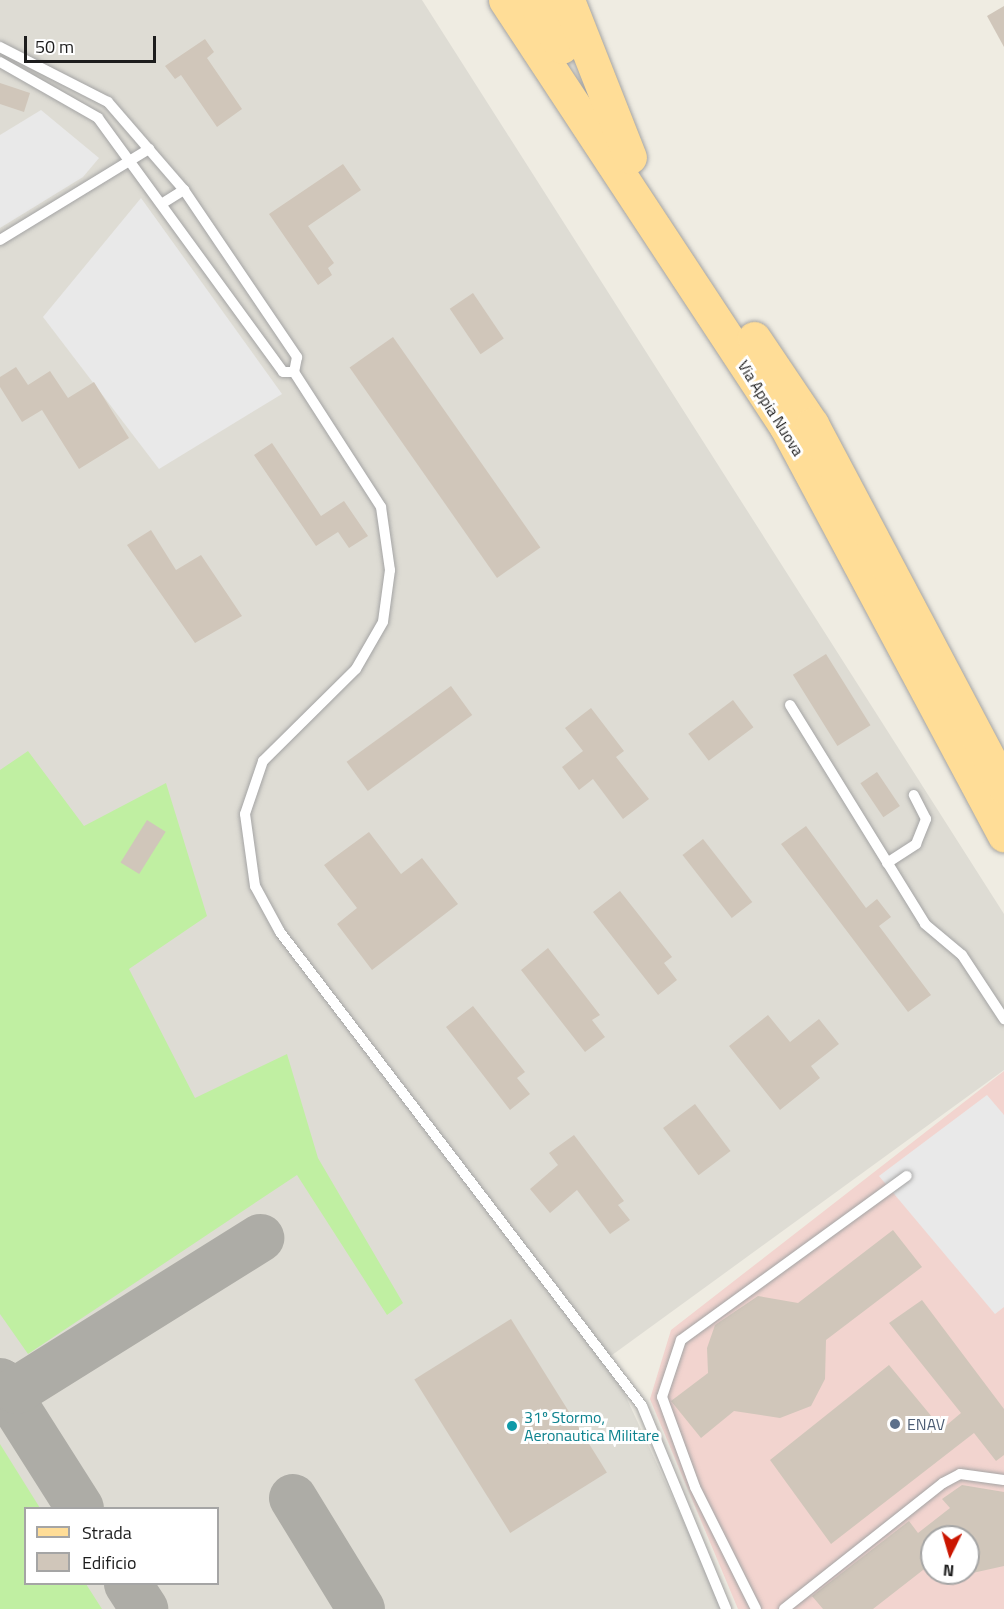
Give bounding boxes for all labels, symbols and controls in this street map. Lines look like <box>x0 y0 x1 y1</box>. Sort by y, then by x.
scale bar <box>27 24 159 62</box>
text: 50 m <box>35 33 74 60</box>
street label: Via Appia Nuova <box>734 357 808 459</box>
place label: 31º Stormo, Aeronautica Militare <box>524 1407 659 1445</box>
place label: ENAV <box>907 1414 945 1434</box>
marker: ENAV <box>888 1417 902 1431</box>
marker: 31º Stormo, Aeronautica Militare <box>505 1419 519 1433</box>
legend <box>24 1507 219 1585</box>
text: Strada <box>82 1519 132 1546</box>
north arrow <box>920 1525 980 1585</box>
text: Edificio <box>82 1549 136 1576</box>
text: N <box>942 1559 955 1583</box>

